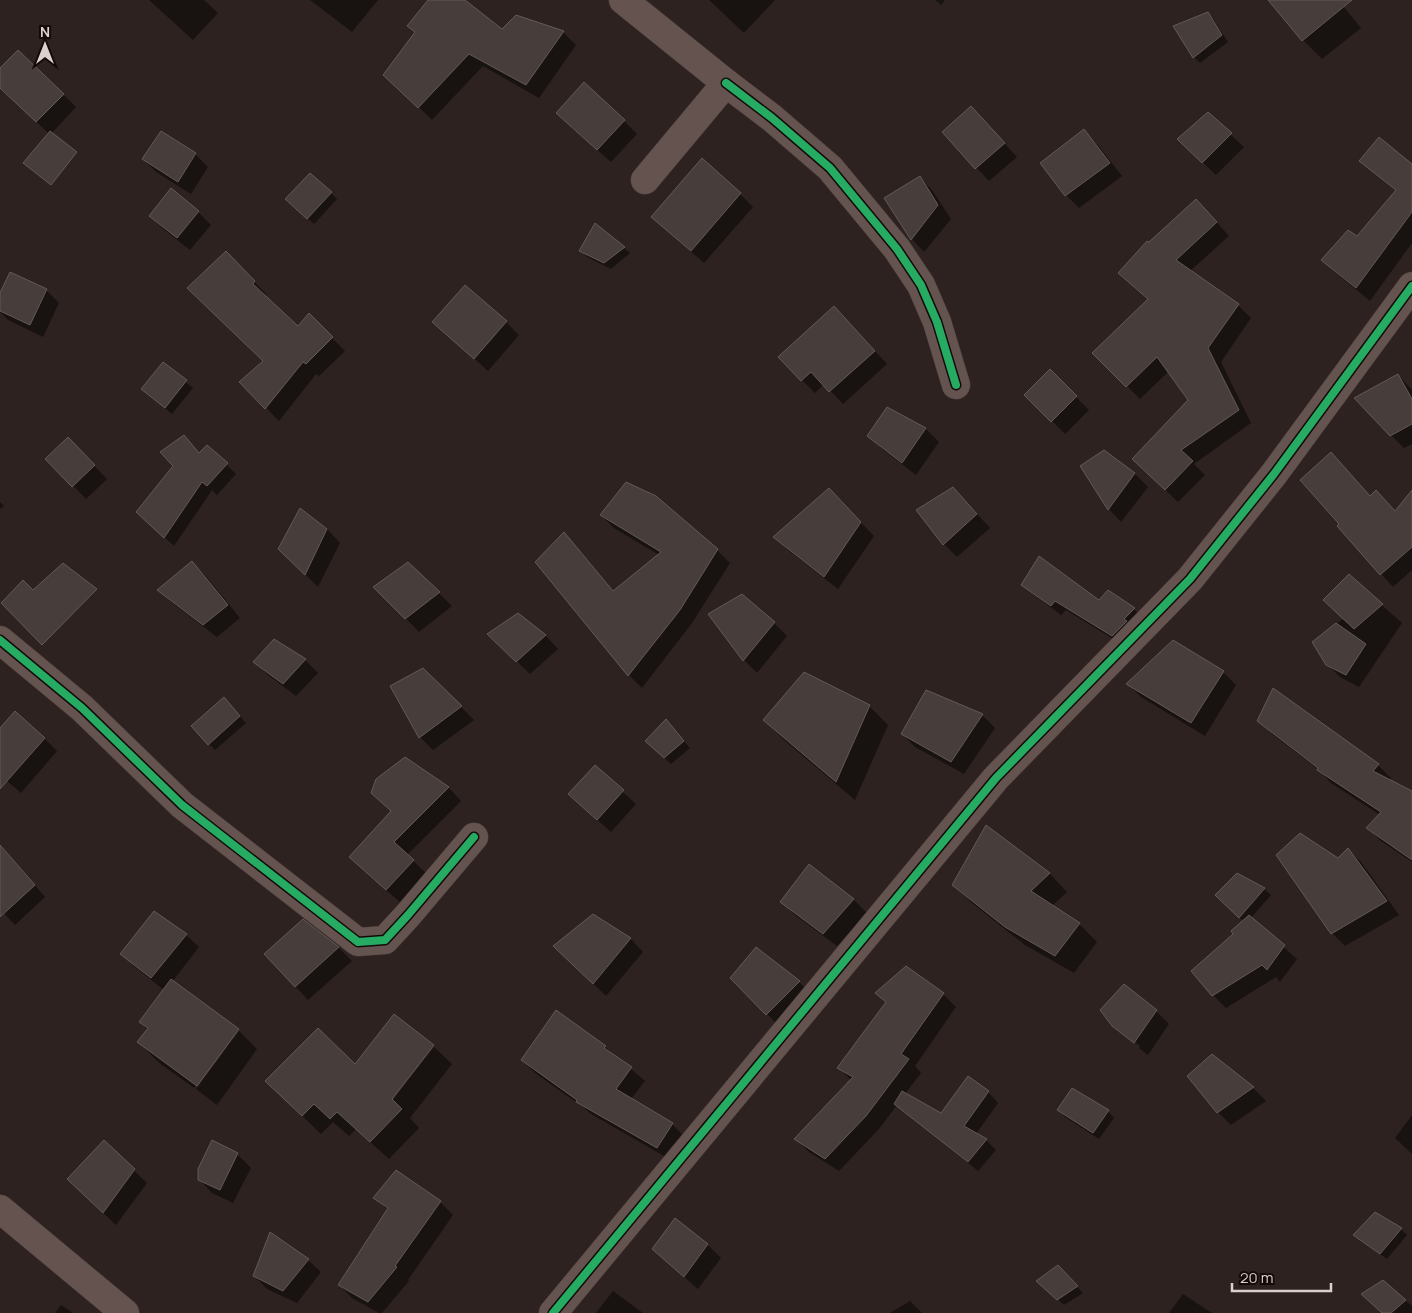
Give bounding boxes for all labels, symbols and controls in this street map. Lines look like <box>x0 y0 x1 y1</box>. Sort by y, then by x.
north arrow <box>20 20 70 70</box>
text: N <box>40 22 50 41</box>
scale bar <box>1232 1260 1331 1292</box>
text: 20 m <box>1240 1267 1273 1288</box>

